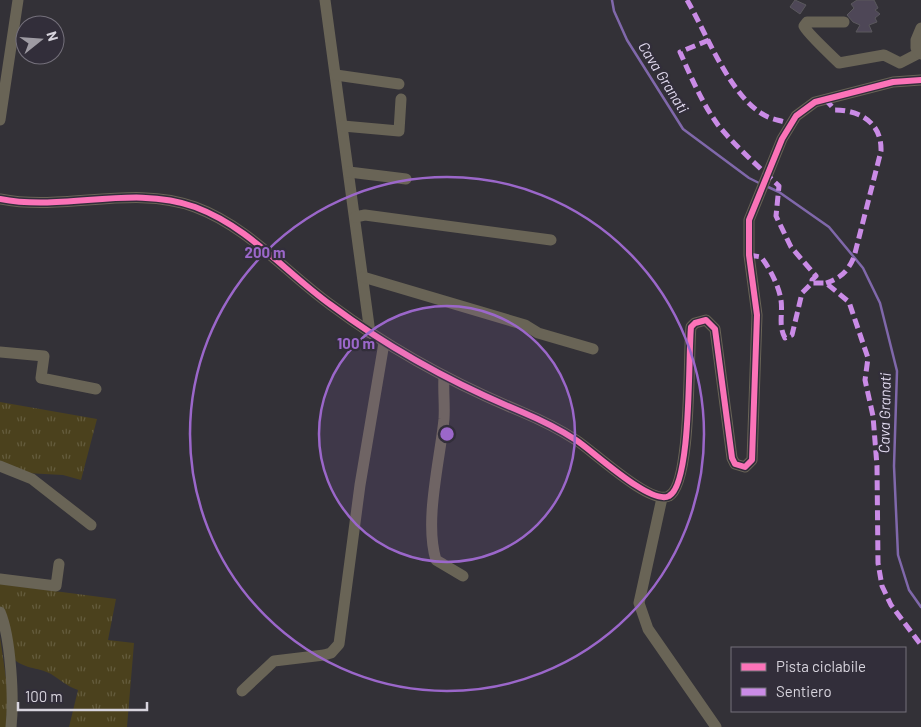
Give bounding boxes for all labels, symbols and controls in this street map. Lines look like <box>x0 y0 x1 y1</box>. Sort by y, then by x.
north arrow <box>15 15 65 65</box>
text: N <box>43 29 62 43</box>
water label: Cava Granati <box>635 38 693 116</box>
text: 200 m <box>244 243 286 261</box>
text: 100 m <box>337 334 375 352</box>
water label: Cava Granati <box>874 372 894 454</box>
centre of rings <box>438 425 456 443</box>
legend <box>731 647 906 712</box>
text: Pista ciclabile <box>776 657 866 675</box>
scale bar <box>18 680 146 712</box>
text: Sentiero <box>776 682 832 700</box>
text: 100 m <box>25 687 63 705</box>

